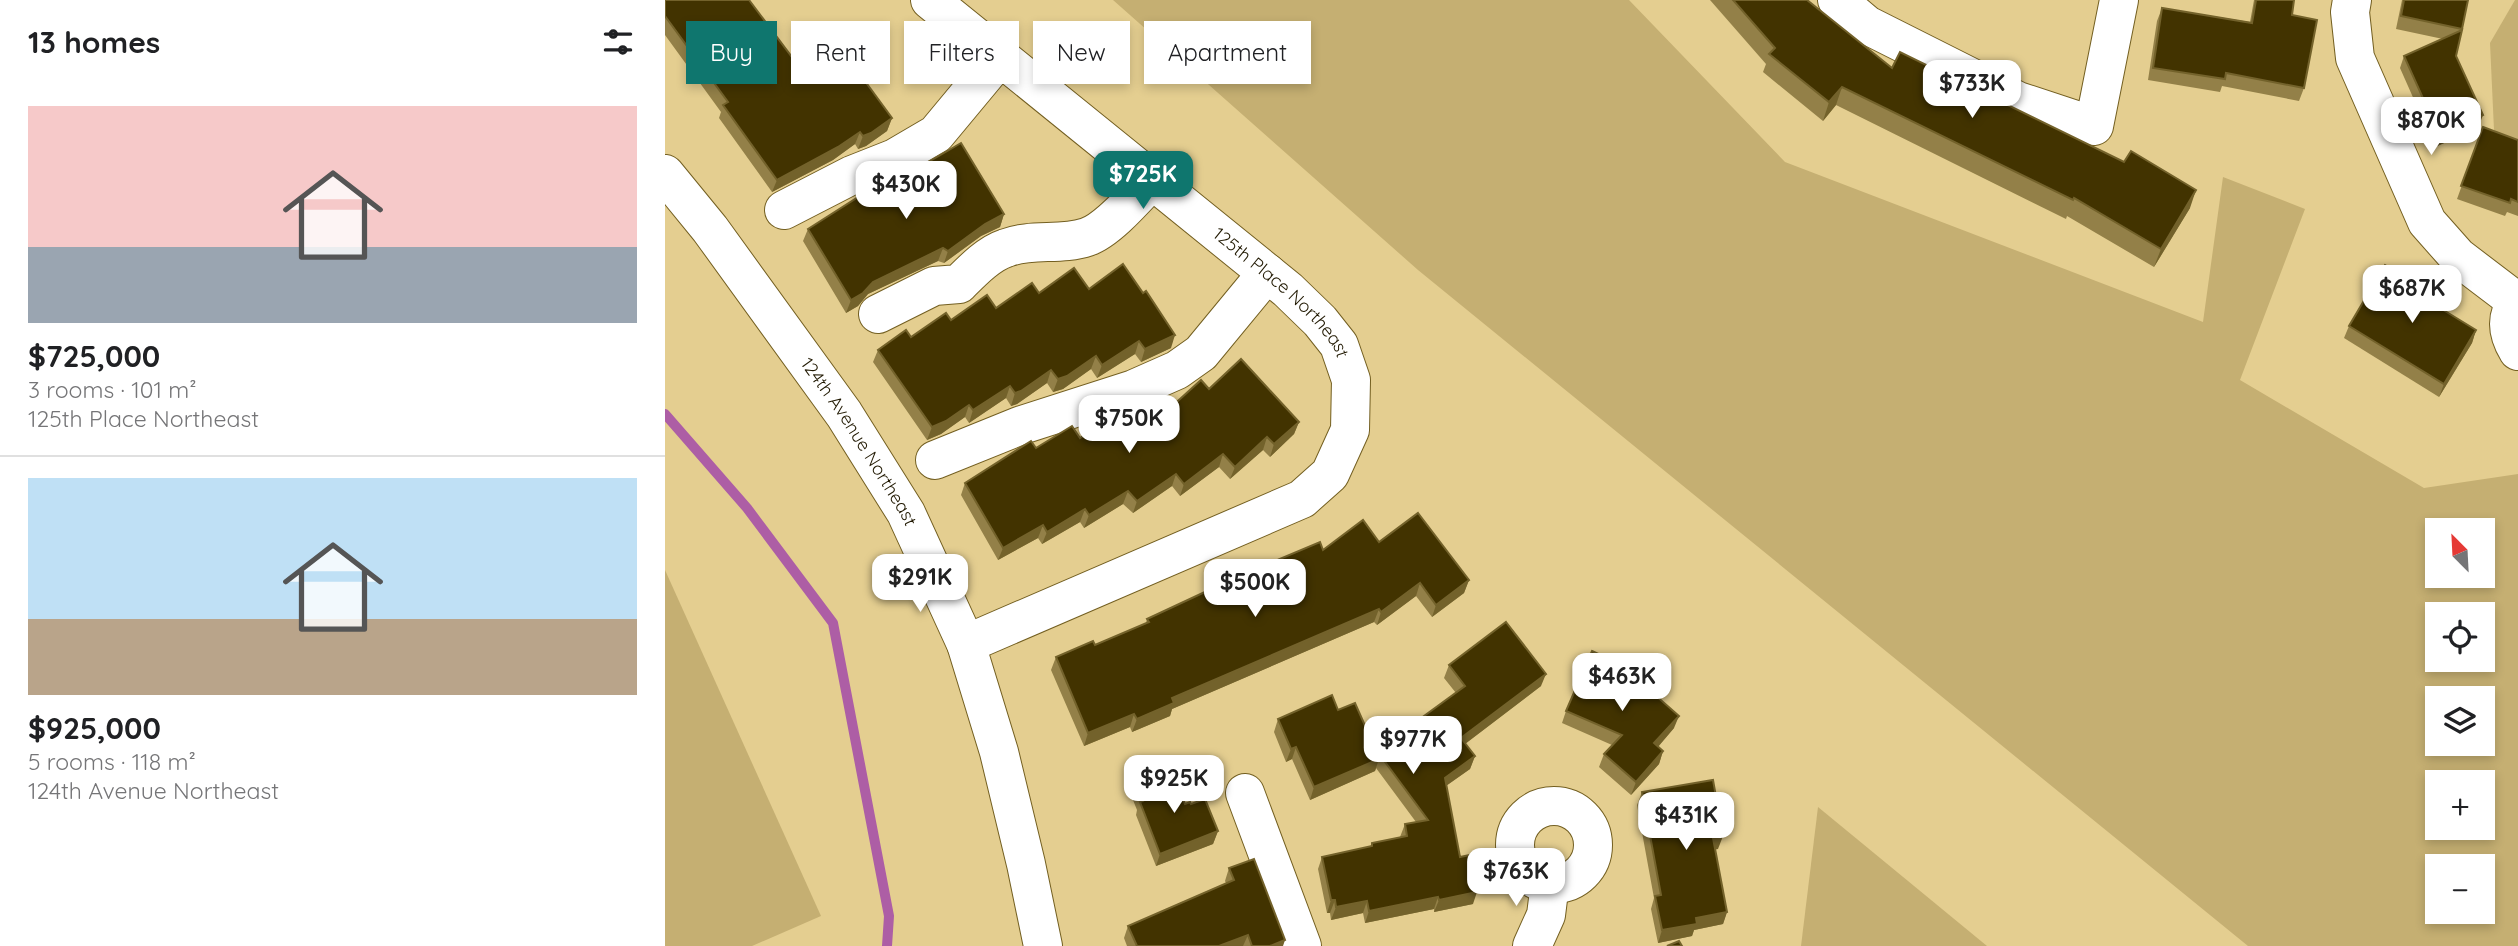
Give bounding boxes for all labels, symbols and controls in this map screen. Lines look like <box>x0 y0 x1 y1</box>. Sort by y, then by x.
chip: Buy <box>686 21 777 84</box>
chip: Rent <box>791 21 890 84</box>
chip: Filters <box>904 21 1019 84</box>
chip: New <box>1033 21 1130 84</box>
chip: Apartment <box>1144 21 1311 84</box>
text: 13 homes <box>28 23 160 61</box>
icon: filters <box>599 23 637 61</box>
pin: $733K <box>1923 60 2021 120</box>
text: $733K <box>1939 68 2005 97</box>
pin: $870K <box>2382 97 2480 157</box>
text: $870K <box>2397 105 2465 134</box>
icon: home <box>270 152 396 278</box>
pin: $725K <box>1094 152 1192 211</box>
text: $725K <box>1109 159 1177 188</box>
pin: $430K <box>857 162 955 221</box>
text: $430K <box>872 169 940 198</box>
street label: 125th Place Northeast <box>1209 222 1354 360</box>
pin: $687K <box>2363 266 2461 325</box>
text: $687K <box>2379 273 2445 302</box>
text: $725,000 <box>28 337 160 375</box>
street label: 124th Avenue Northeast <box>796 353 922 529</box>
text: 3 rooms · 101 m² <box>28 375 197 404</box>
pin: $750K <box>1080 396 1178 455</box>
text: $750K <box>1095 403 1163 432</box>
text: 125th Place Northeast <box>28 404 259 433</box>
north arrow <box>2425 518 2495 588</box>
map controls <box>2425 518 2495 924</box>
icon: home <box>270 524 396 650</box>
pin: $291K <box>871 554 969 614</box>
pin: $500K <box>1206 560 1304 619</box>
text: $291K <box>888 562 952 591</box>
text: $500K <box>1220 567 1290 596</box>
button: locate <box>2425 602 2495 672</box>
pin: $463K <box>1573 654 1671 713</box>
text: $463K <box>1588 661 1656 690</box>
button: layers <box>2425 686 2495 756</box>
text: $925,000 <box>28 709 161 747</box>
pin: $977K <box>1364 716 1462 776</box>
text: $977K <box>1380 724 1446 753</box>
text: 5 rooms · 118 m² <box>28 747 196 776</box>
pin: $925K <box>1125 756 1223 815</box>
text: $925K <box>1140 763 1208 792</box>
button: + <box>2425 770 2495 840</box>
text: 124th Avenue Northeast <box>28 776 279 805</box>
pin: $431K <box>1637 792 1735 852</box>
text: $431K <box>1654 800 1718 829</box>
pin: $763K <box>1467 848 1565 908</box>
button: − <box>2425 854 2495 924</box>
text: $763K <box>1483 856 1549 885</box>

